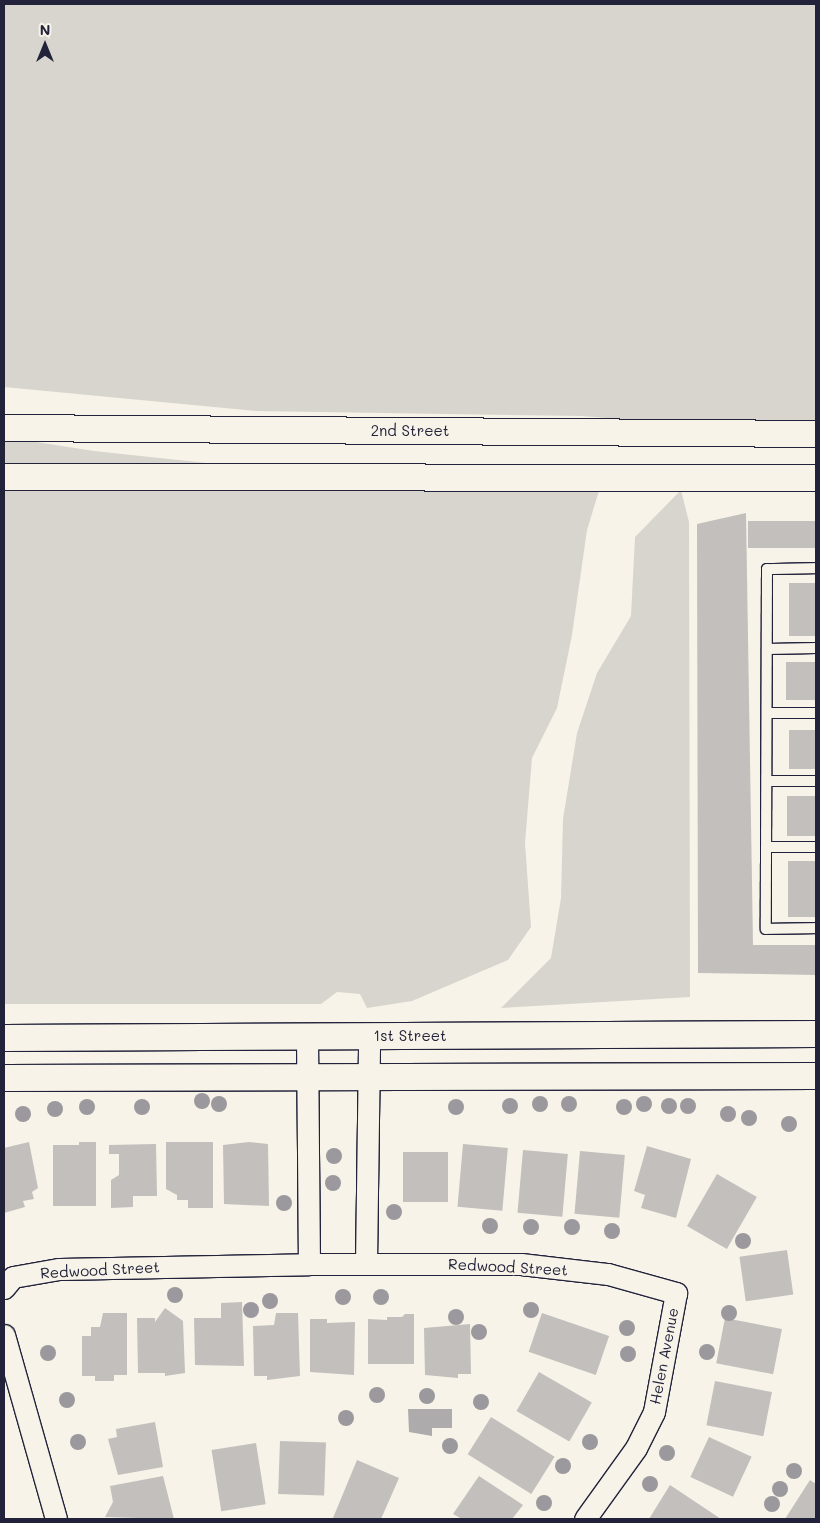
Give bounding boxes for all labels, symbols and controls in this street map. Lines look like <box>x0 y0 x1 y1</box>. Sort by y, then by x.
north arrow <box>20 20 70 70</box>
text: N <box>40 20 50 39</box>
street label: 2nd Street <box>371 422 449 440</box>
street label: 1st Street <box>373 1027 447 1045</box>
street label: Redwood Street <box>448 1255 568 1279</box>
street label: Redwood Street <box>40 1258 160 1282</box>
street label: Helen Avenue <box>646 1306 682 1406</box>

